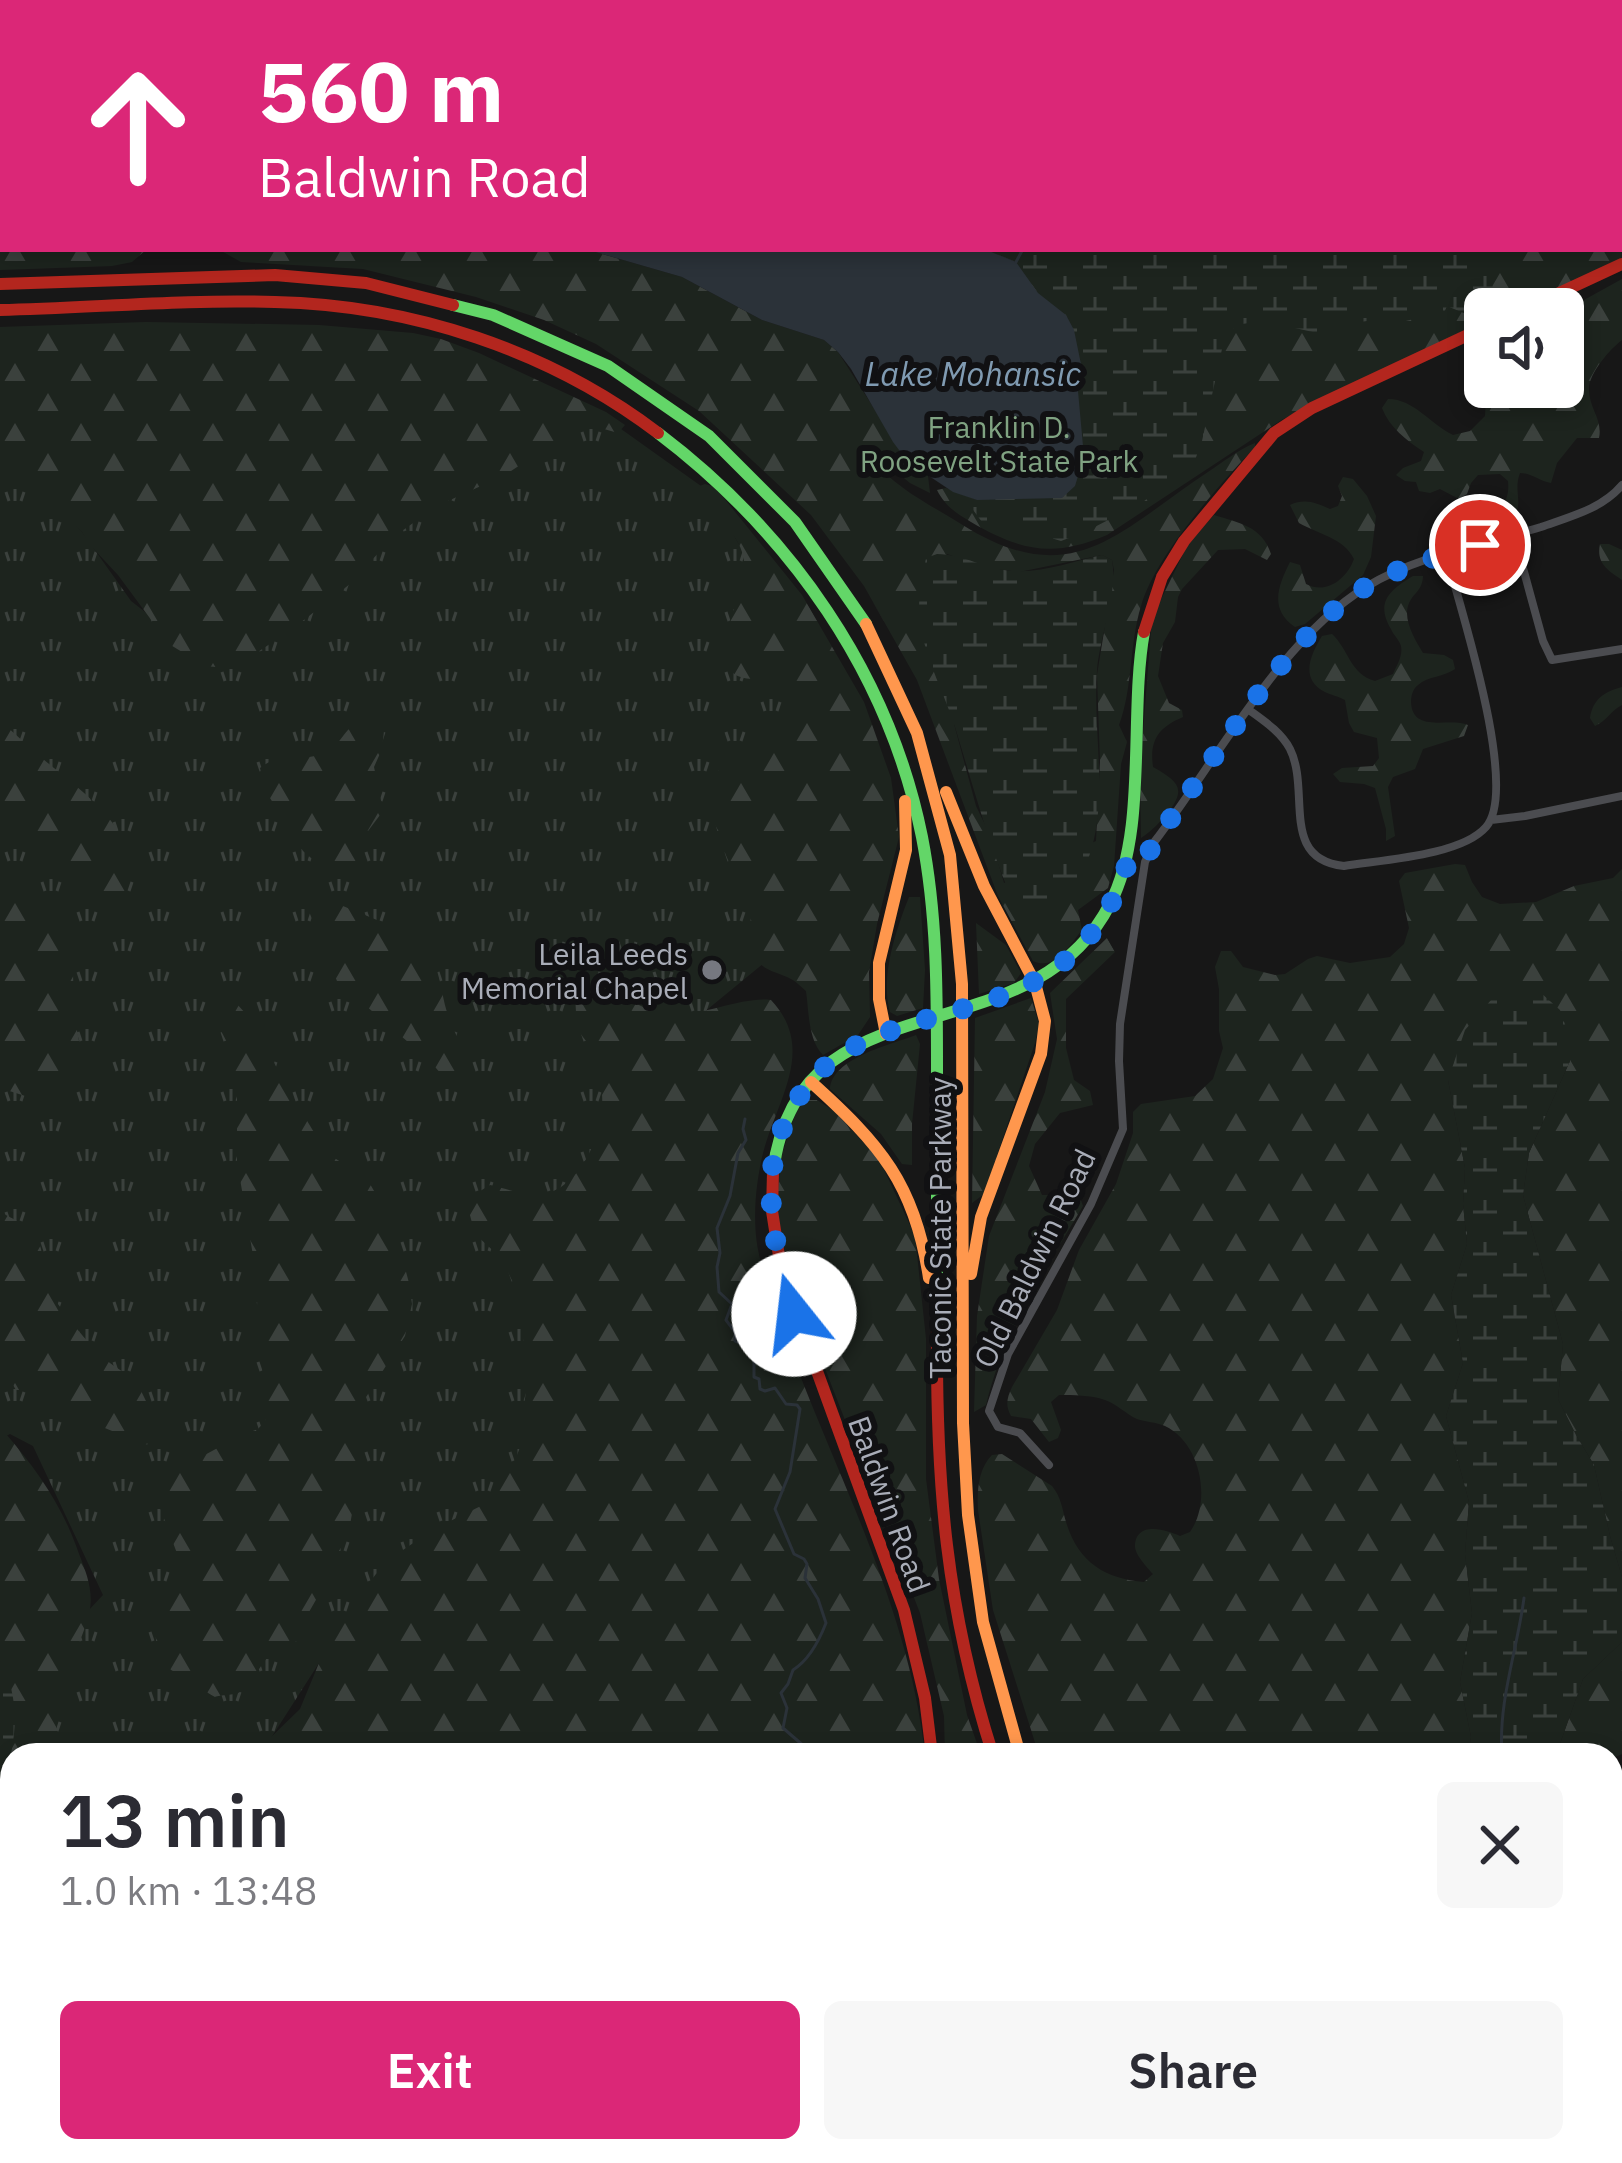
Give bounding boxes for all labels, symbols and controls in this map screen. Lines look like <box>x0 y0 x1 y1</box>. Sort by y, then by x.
text: 560 m <box>258 36 504 145</box>
icon: ahead <box>60 48 216 204</box>
text: Baldwin Road <box>258 142 591 212</box>
map controls <box>1464 288 1584 408</box>
button: sound <box>1464 288 1584 408</box>
water label: Lake Mohansic <box>865 352 1081 395</box>
park label: Franklin D. Roosevelt State Park <box>860 407 1138 480</box>
pin <box>1429 494 1531 596</box>
icon: arrive <box>1447 512 1513 578</box>
place label: Leila Leeds Memorial Chapel <box>461 934 688 1007</box>
marker: Leila Leeds Memorial Chapel <box>699 957 725 983</box>
street label: Taconic State Parkway <box>920 1077 959 1379</box>
street label: Old Baldwin Road <box>964 1142 1104 1374</box>
position arrow <box>731 1251 857 1377</box>
street label: Baldwin Road <box>840 1410 940 1598</box>
text: 13 min <box>60 1773 289 1867</box>
button: close <box>1437 1782 1563 1908</box>
text: 1.0 km · 13:48 <box>60 1865 317 1916</box>
button: Exit <box>60 2001 800 2139</box>
button: Share <box>824 2001 1563 2139</box>

